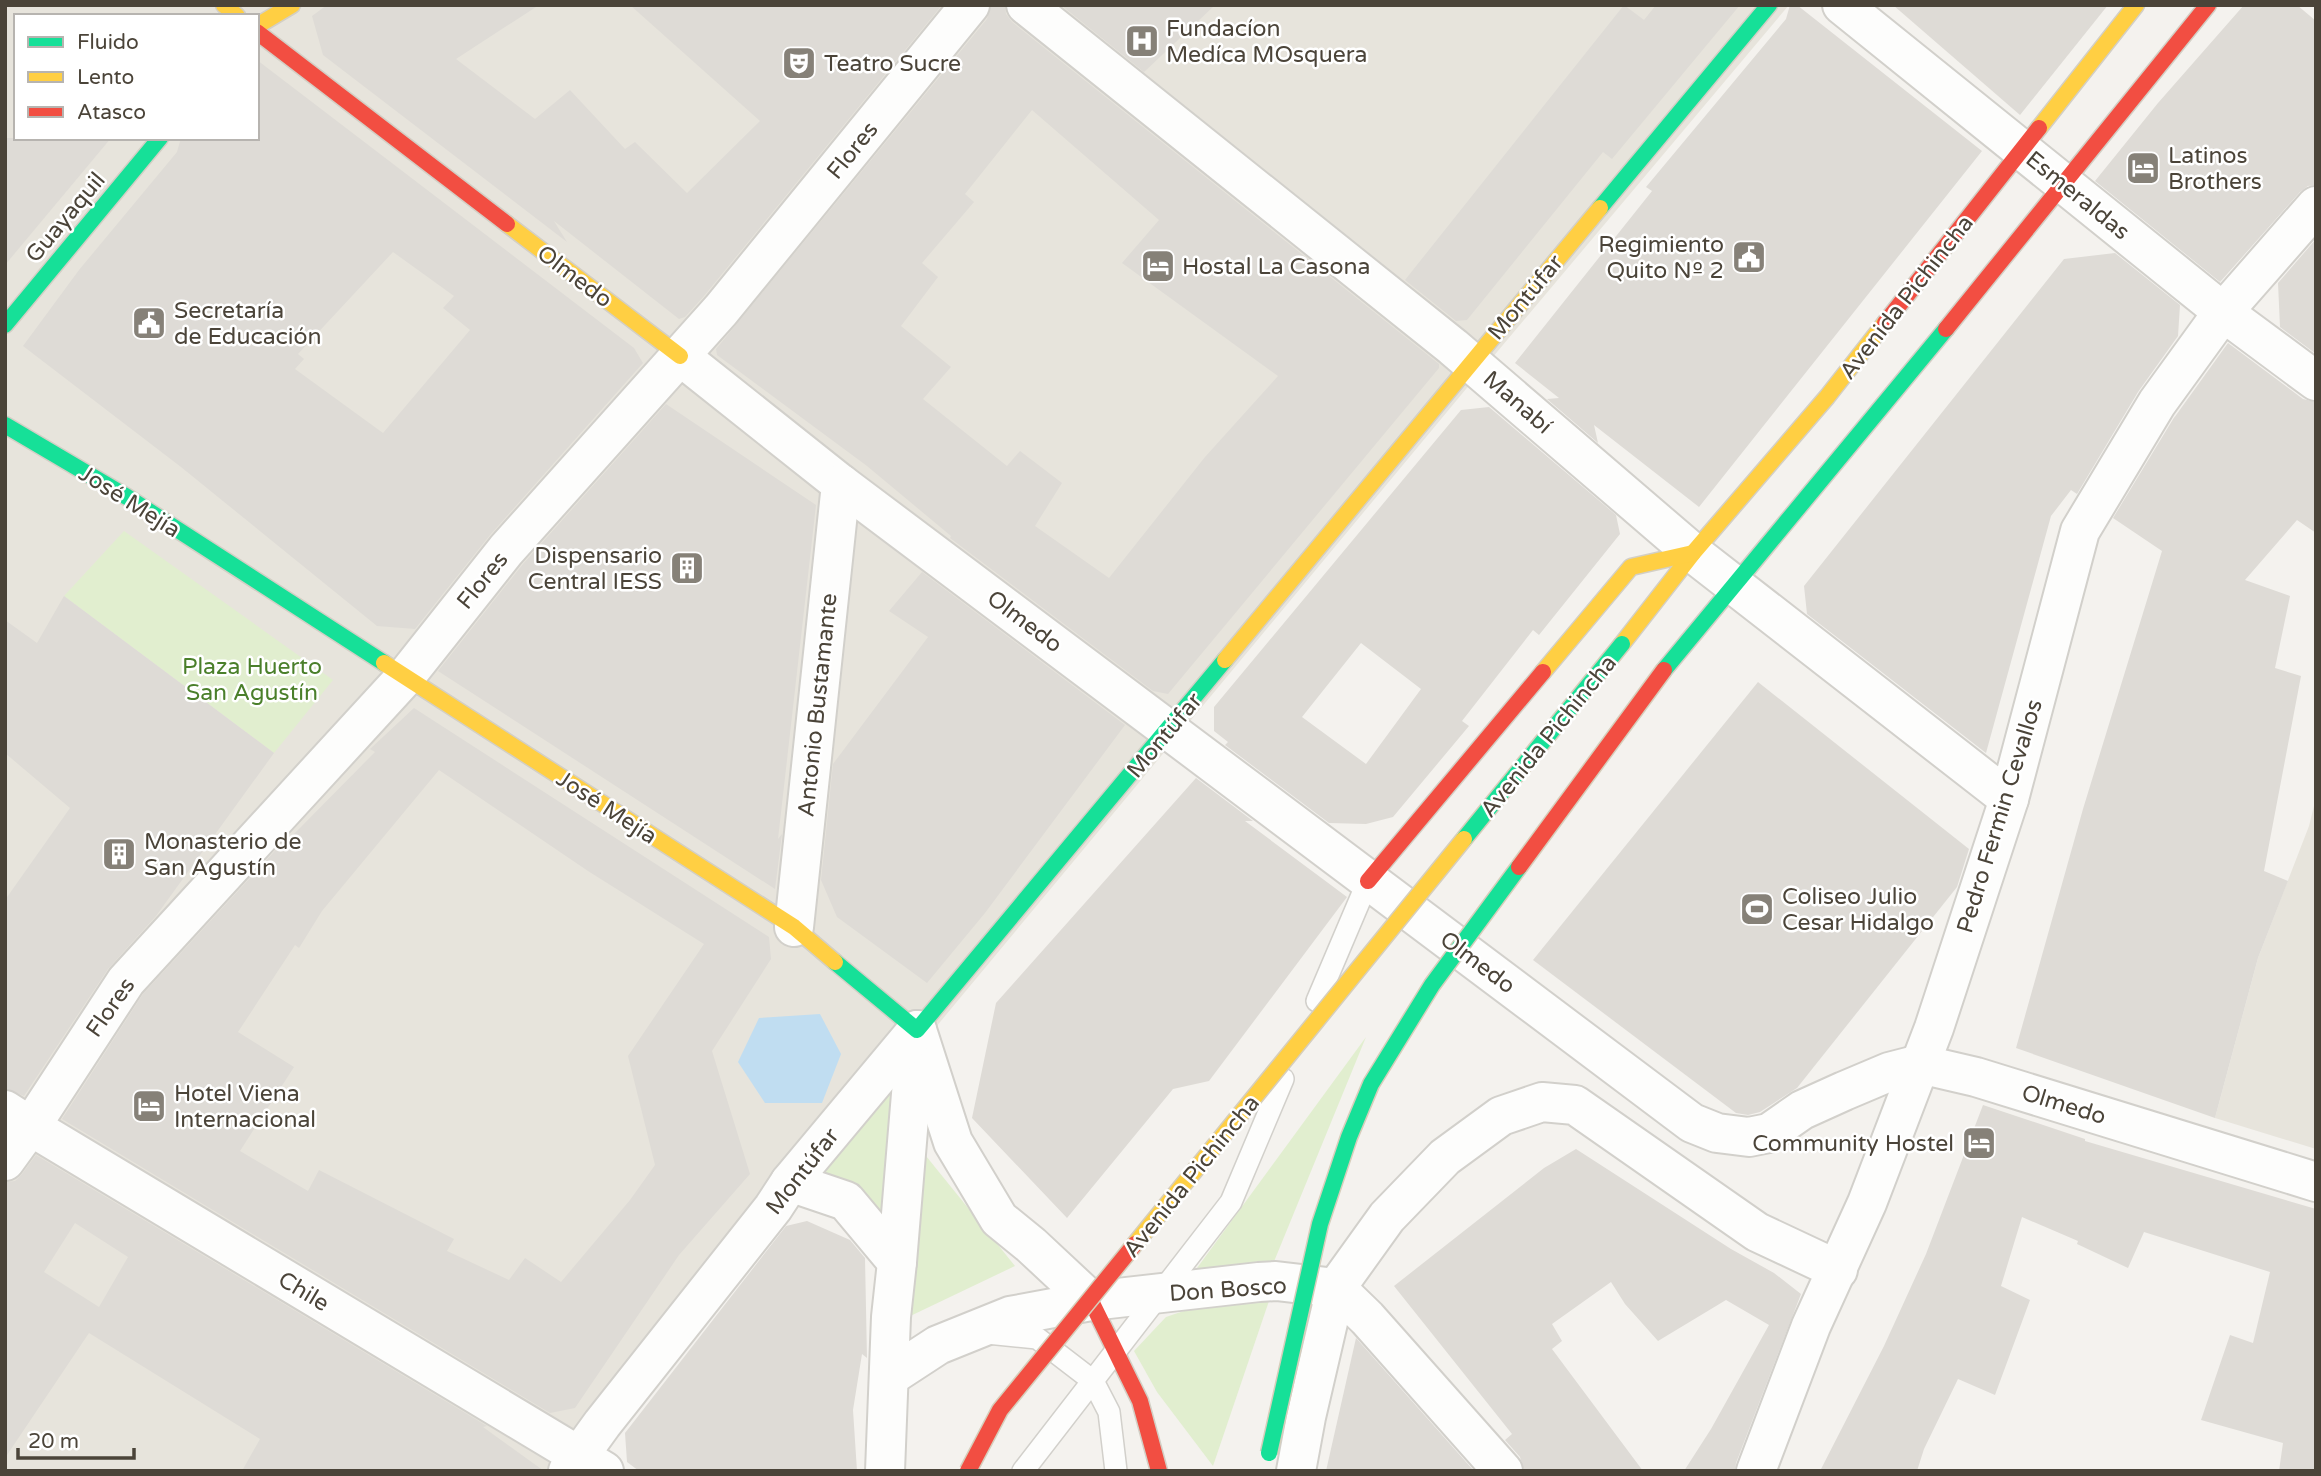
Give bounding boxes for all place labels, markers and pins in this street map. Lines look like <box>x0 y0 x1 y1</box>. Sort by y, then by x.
place label: Fundacíon Medíca MOsquera <box>1166 15 1367 69</box>
hospital icon: Fundacíon Medíca MOsquera <box>1123 22 1161 60</box>
theatre icon: Teatro Sucre <box>780 44 818 82</box>
place label: Teatro Sucre <box>824 50 961 78</box>
place label: Latinos Brothers <box>2168 142 2262 196</box>
hotel icon: Latinos Brothers <box>2124 149 2162 187</box>
place label: Regimiento Quito Nº 2 <box>1598 231 1724 285</box>
public building icon: Regimiento Quito Nº 2 <box>1730 238 1768 276</box>
hotel icon: Hostal La Casona <box>1139 247 1177 285</box>
place label: Hostal La Casona <box>1182 253 1370 281</box>
place label: Secretaría de Educación <box>174 297 322 351</box>
public building icon: Secretaría de Educación <box>130 304 168 342</box>
place label: Dispensario Central IESS <box>528 542 662 596</box>
building icon: Dispensario Central IESS <box>668 549 706 587</box>
place label: Monasterio de San Agustín <box>144 828 301 882</box>
building icon: Monasterio de San Agustín <box>100 835 138 873</box>
place label: Coliseo Julio Cesar Hidalgo <box>1782 883 1934 937</box>
sports icon: Coliseo Julio Cesar Hidalgo <box>1738 890 1776 928</box>
place label: Hotel Viena Internacional <box>174 1080 316 1134</box>
hotel icon: Hotel Viena Internacional <box>130 1087 168 1125</box>
hotel icon: Community Hostel <box>1960 1124 1998 1162</box>
place label: Community Hostel <box>1752 1130 1954 1158</box>

